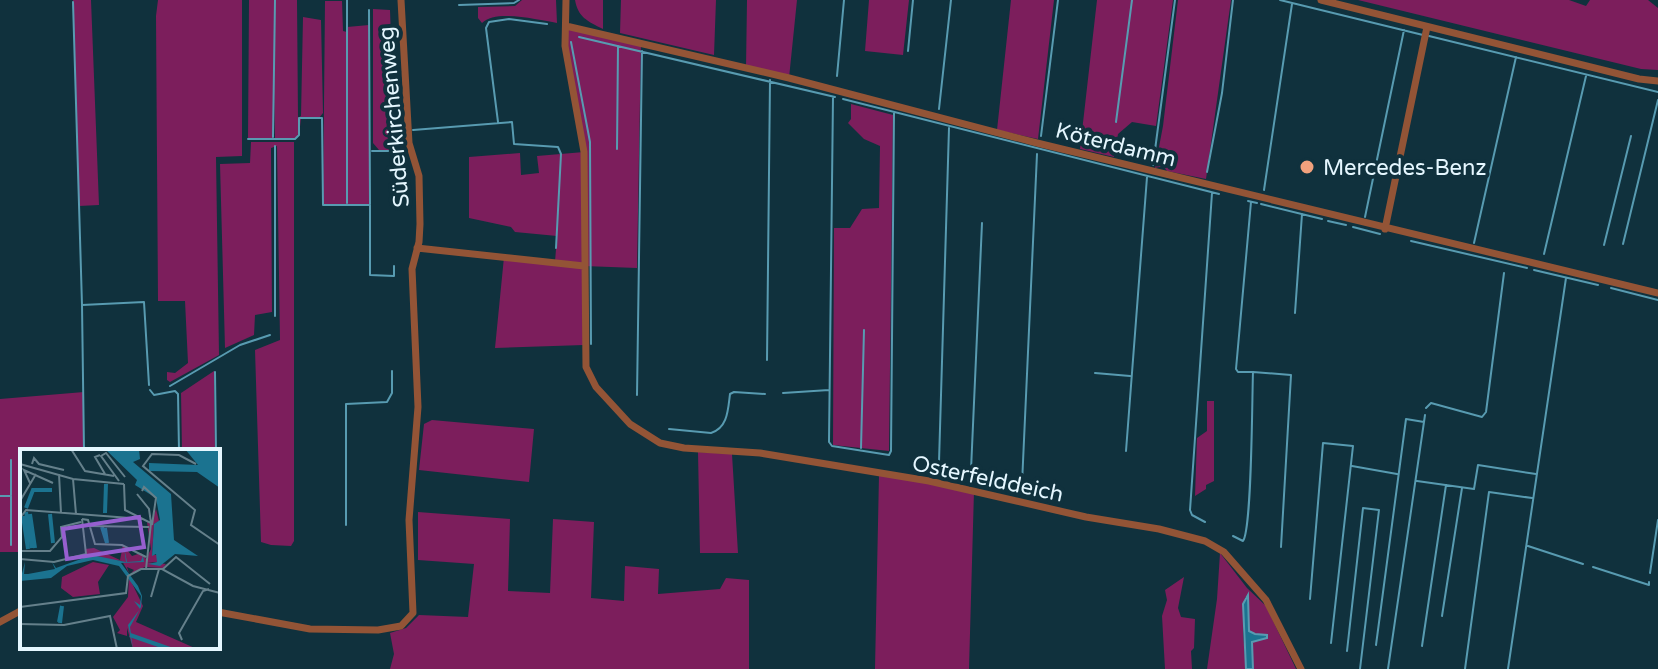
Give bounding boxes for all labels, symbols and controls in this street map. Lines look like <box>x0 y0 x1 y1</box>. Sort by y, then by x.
street label: Süderkirchenweg <box>373 25 415 208</box>
street label: Köterdamm <box>1053 117 1179 173</box>
place label: Mercedes-Benz <box>1323 155 1486 181</box>
marker: Mercedes-Benz <box>1298 158 1316 176</box>
inset map <box>20 449 220 649</box>
street label: Osterfelddeich <box>910 450 1066 508</box>

